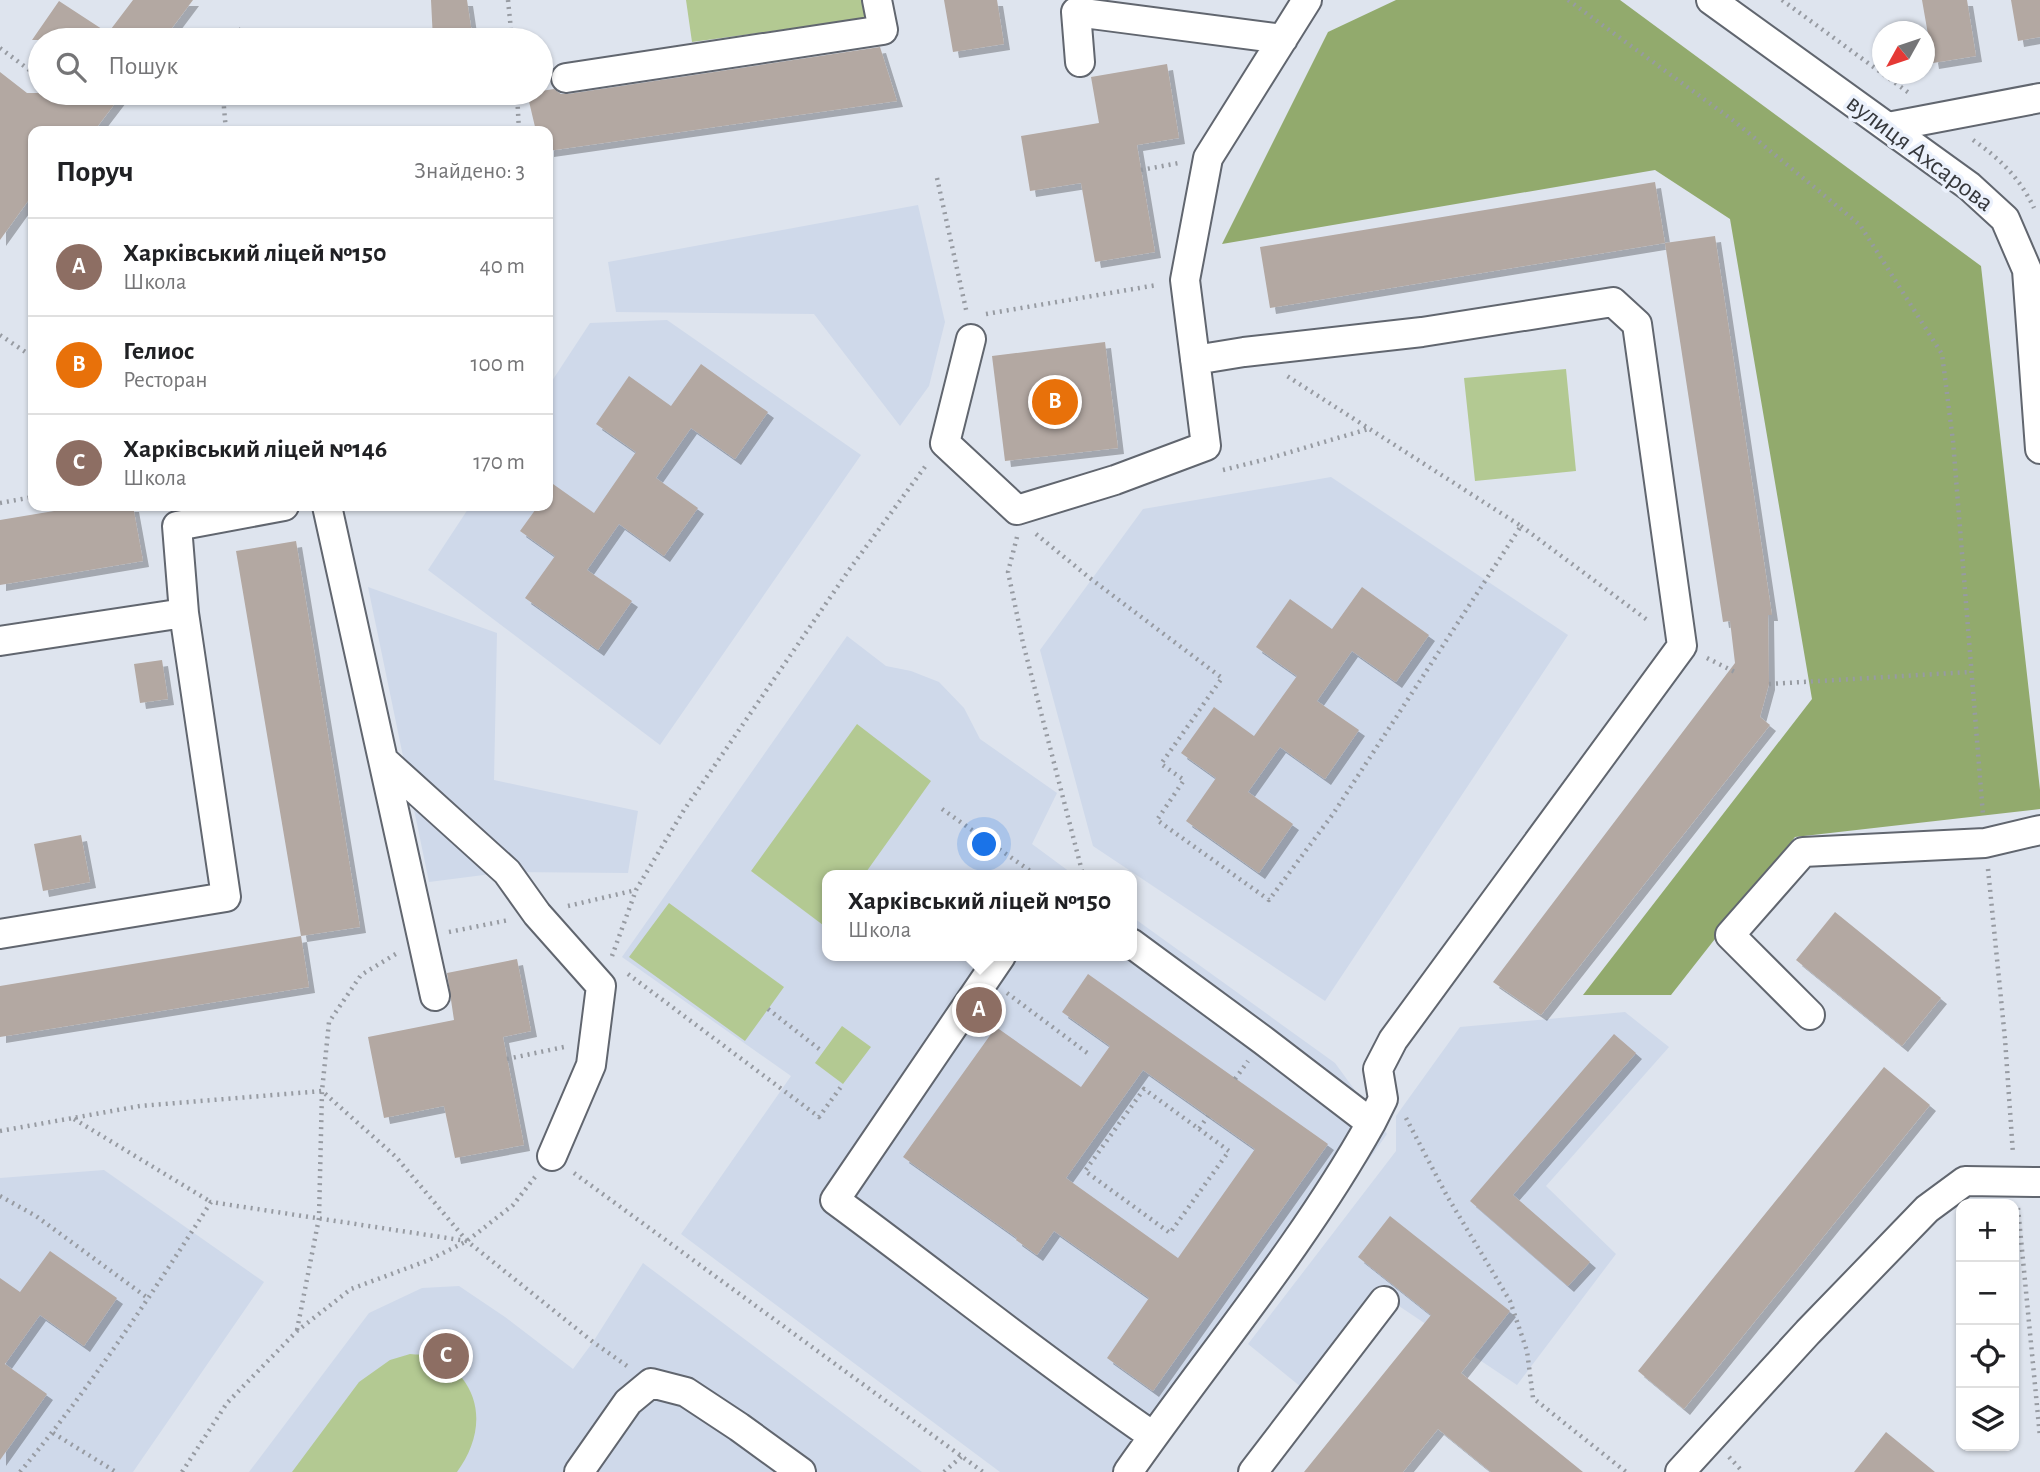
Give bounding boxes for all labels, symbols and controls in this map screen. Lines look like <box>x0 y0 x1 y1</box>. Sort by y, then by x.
north arrow <box>1872 21 1935 84</box>
search box <box>28 28 553 105</box>
icon: search <box>52 48 90 86</box>
text: Пошук <box>108 53 178 79</box>
street label: вулиця Ахсарова <box>1842 90 1998 216</box>
text: Поруч <box>56 157 134 187</box>
text: Знайдено: 3 <box>414 160 525 183</box>
text: Харківський ліцей №150 <box>123 240 386 266</box>
text: A <box>72 255 86 278</box>
text: 40 m <box>480 255 525 278</box>
text: Школа <box>123 271 187 294</box>
text: Гелиос <box>123 338 194 364</box>
text: B <box>72 353 86 376</box>
text: 100 m <box>471 353 525 376</box>
text: Ресторан <box>123 369 208 392</box>
pin: B <box>1032 376 1078 428</box>
text: Харківський ліцей №146 <box>123 436 387 462</box>
text: C <box>73 451 85 474</box>
text: 170 m <box>473 451 525 474</box>
text: Школа <box>123 467 187 490</box>
your location <box>967 827 1001 861</box>
popup <box>822 870 1137 961</box>
text: Харківський ліцей №150 <box>848 888 1111 914</box>
text: Школа <box>848 919 911 942</box>
pin: A <box>956 984 1002 1036</box>
map controls <box>1956 1199 2019 1451</box>
button: + <box>1956 1199 2019 1262</box>
button: − <box>1956 1262 2019 1325</box>
button: locate <box>1956 1325 2019 1388</box>
pin: C <box>423 1330 469 1382</box>
button: layers <box>1956 1388 2019 1451</box>

